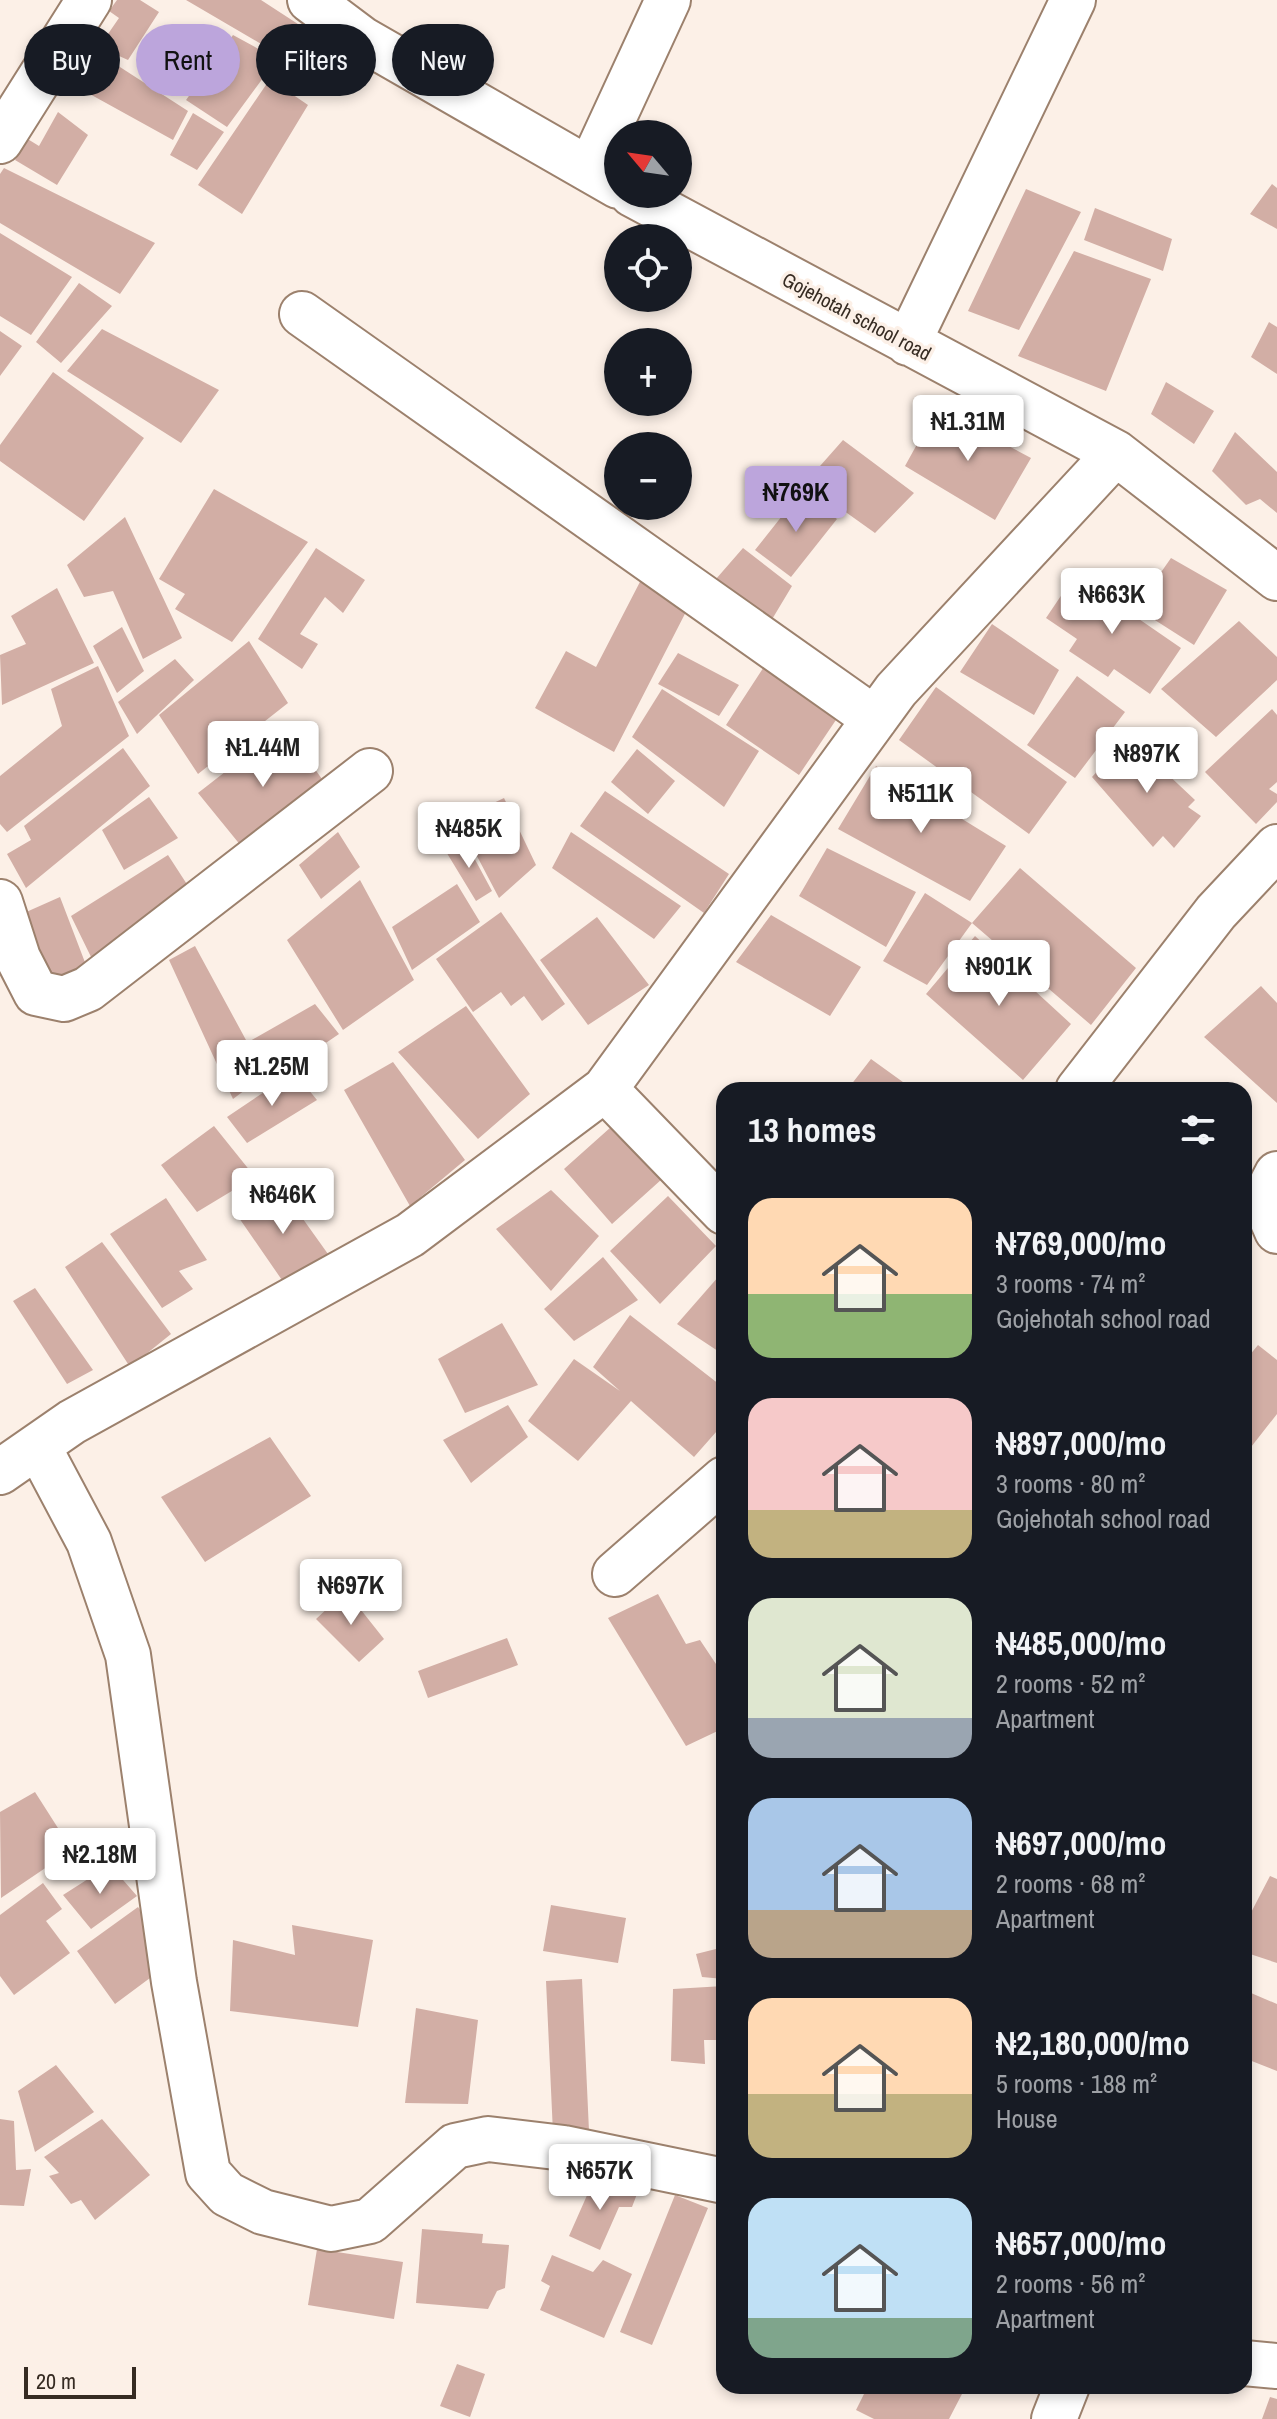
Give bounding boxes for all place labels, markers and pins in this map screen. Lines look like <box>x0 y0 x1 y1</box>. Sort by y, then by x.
pin: ₦1.31M <box>903 395 1033 463</box>
pin: ₦769K <box>740 466 852 534</box>
pin: ₦663K <box>1056 568 1168 636</box>
pin: ₦1.44M <box>198 721 328 789</box>
pin: ₦897K <box>1091 727 1203 795</box>
pin: ₦511K <box>865 767 977 835</box>
pin: ₦485K <box>413 802 525 870</box>
pin: ₦901K <box>943 940 1055 1008</box>
pin: ₦1.25M <box>207 1040 337 1108</box>
pin: ₦646K <box>227 1168 339 1236</box>
pin: ₦697K <box>295 1559 407 1627</box>
pin: ₦2.18M <box>35 1828 165 1896</box>
pin: ₦657K <box>544 2144 656 2212</box>

